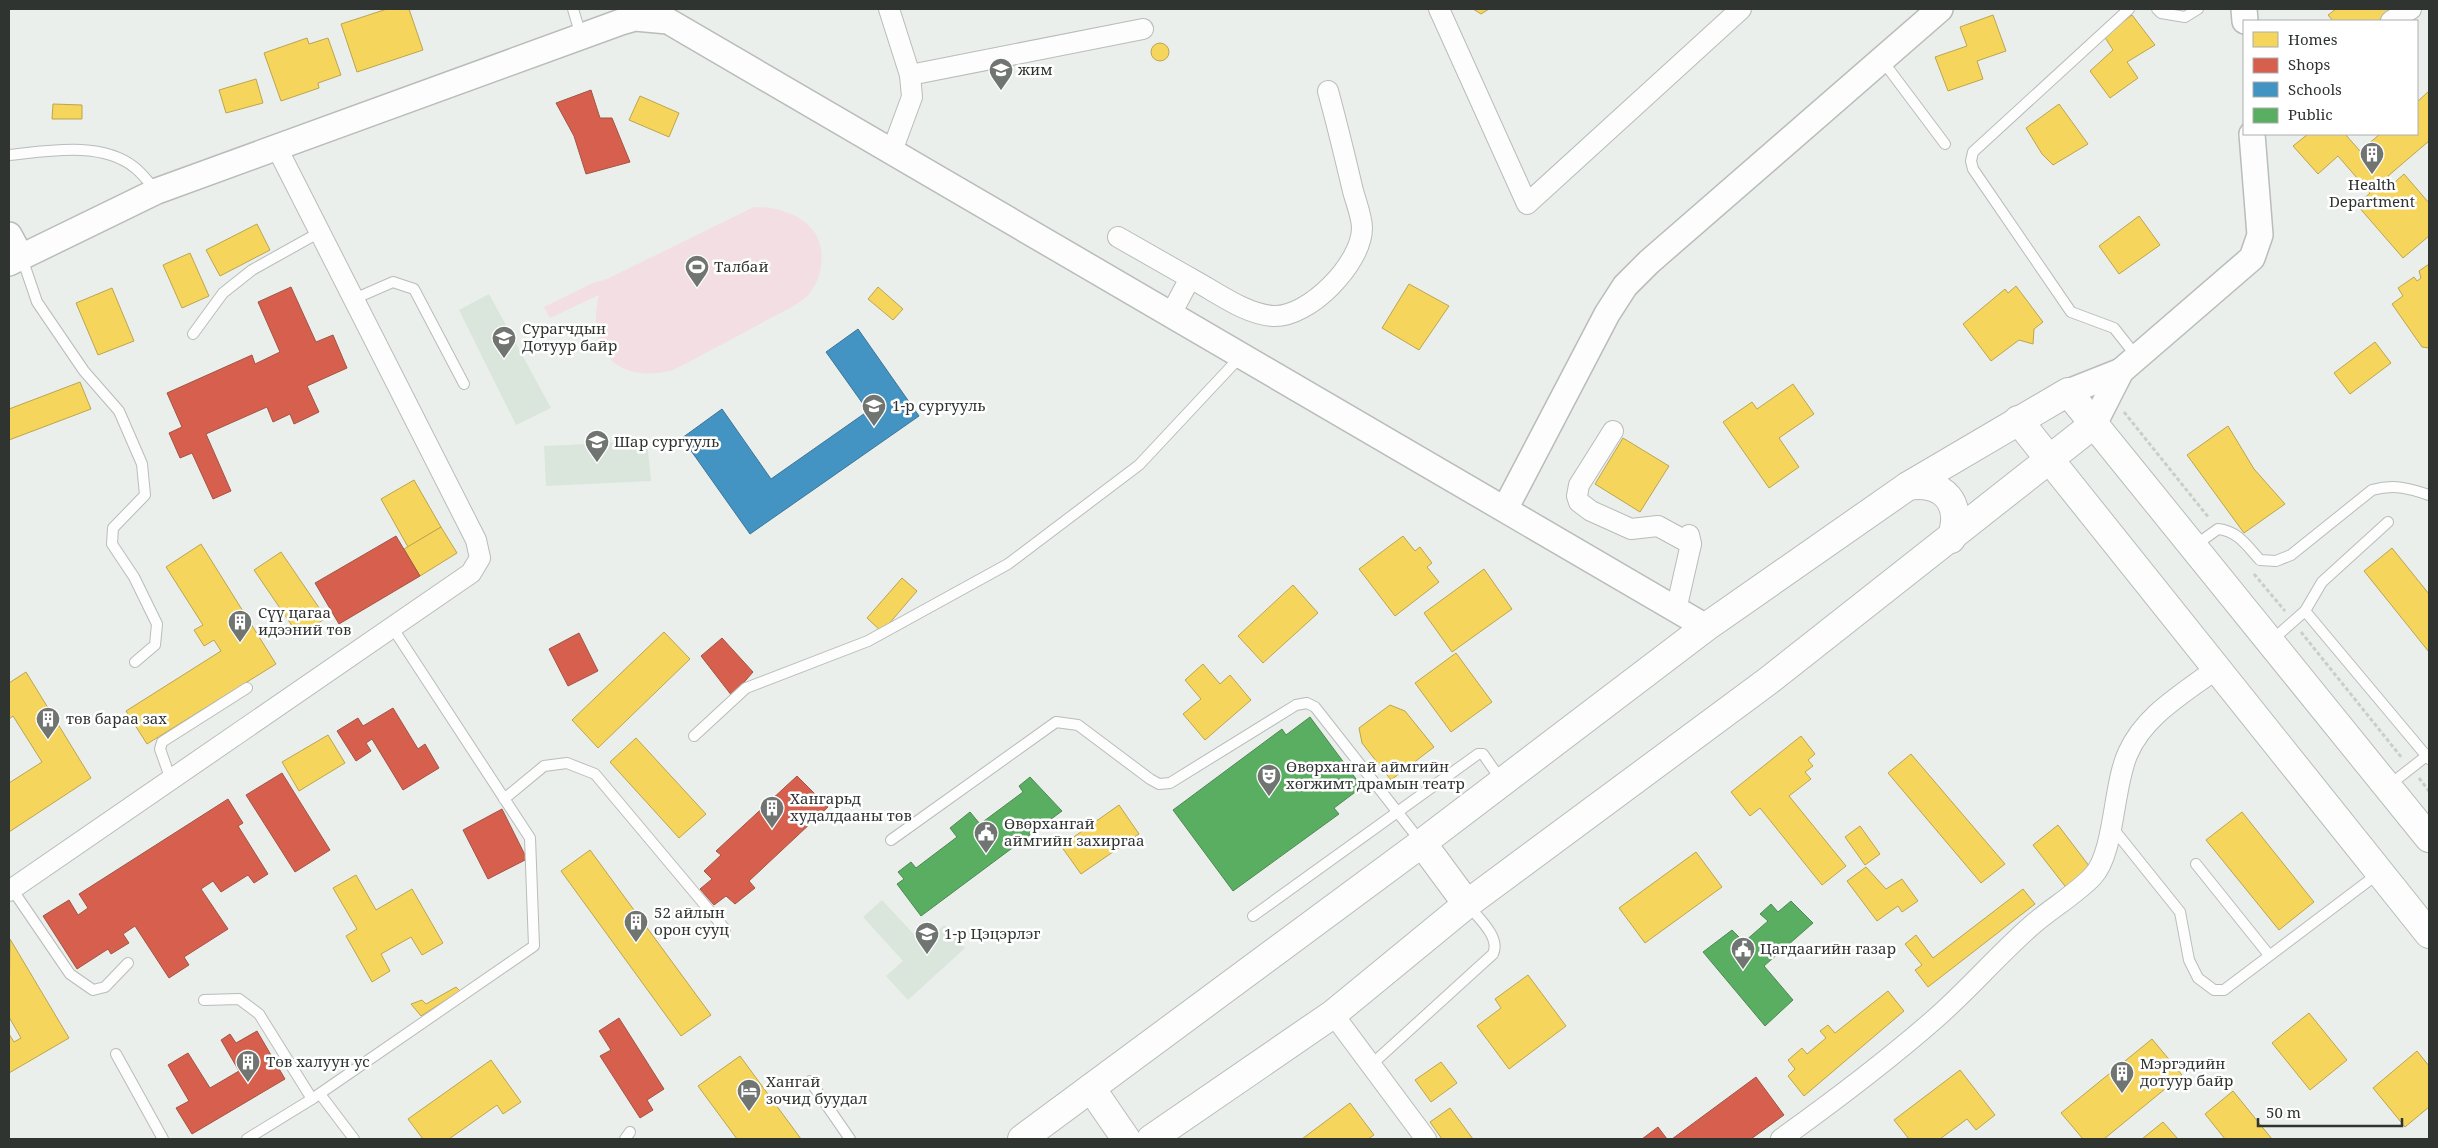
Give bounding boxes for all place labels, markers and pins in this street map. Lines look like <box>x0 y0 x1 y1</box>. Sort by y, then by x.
school or university icon: жим <box>988 57 1014 91</box>
place label: жим <box>1018 59 1053 79</box>
building icon: Health Department <box>2359 141 2385 175</box>
place label: Health Department <box>2329 174 2415 211</box>
sports icon: Талбай <box>684 254 710 288</box>
place label: Талбай <box>714 256 769 276</box>
place label: Сурагчдын Дотуур байр <box>522 318 617 355</box>
school or university icon: Сурагчдын Дотуур байр <box>491 325 517 359</box>
school or university icon: 1-р сургууль <box>861 393 887 427</box>
place label: 1-р сургууль <box>892 395 985 415</box>
school or university icon: Шар сургууль <box>584 429 610 463</box>
place label: Шар сургууль <box>614 431 719 451</box>
place label: Сүү цагаа идээний төв <box>258 602 351 639</box>
building icon: Сүү цагаа идээний төв <box>227 609 253 643</box>
building icon: төв бараа зах <box>35 706 61 740</box>
place label: төв бараа зах <box>66 708 167 728</box>
place label: Өвөрхангай аймгийн хөгжимт драмын театр <box>1286 756 1465 793</box>
theatre icon: Өвөрхангай аймгийн хөгжимт драмын театр <box>1256 763 1282 797</box>
place label: Хангарьд худалдааны төв <box>790 788 912 825</box>
building icon: Хангарьд худалдааны төв <box>759 795 785 829</box>
place label: Өвөрхангай аймгийн захиргаа <box>1004 813 1145 850</box>
public building icon: Өвөрхангай аймгийн захиргаа <box>973 820 999 854</box>
place label: 52 айлын орон сууц <box>654 902 729 939</box>
building icon: 52 айлын орон сууц <box>623 909 649 943</box>
school or university icon: 1-р Цэцэрлэг <box>914 921 940 955</box>
place label: 1-р Цэцэрлэг <box>944 923 1040 943</box>
public building icon: Цагдаагийн газар <box>1730 936 1756 970</box>
place label: Цагдаагийн газар <box>1760 938 1896 958</box>
building icon: Төв халуун ус <box>235 1049 261 1083</box>
place label: Төв халуун ус <box>266 1051 370 1071</box>
place label: Мэргэдийн дотуур байр <box>2140 1053 2233 1090</box>
building icon: Мэргэдийн дотуур байр <box>2109 1060 2135 1094</box>
place label: Хангай зочид буудал <box>766 1071 867 1108</box>
hotel icon: Хангай зочид буудал <box>736 1078 762 1112</box>

